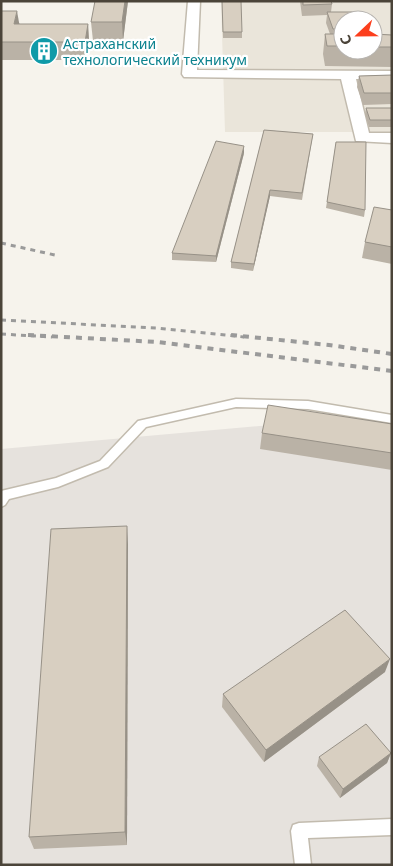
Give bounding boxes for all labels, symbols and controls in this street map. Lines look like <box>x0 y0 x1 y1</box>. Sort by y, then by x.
north arrow <box>333 10 383 60</box>
text: С <box>335 32 356 48</box>
place label: Астраханский технологический техникум <box>63 34 247 69</box>
building icon: Астраханский технологический техникум <box>29 36 59 66</box>

